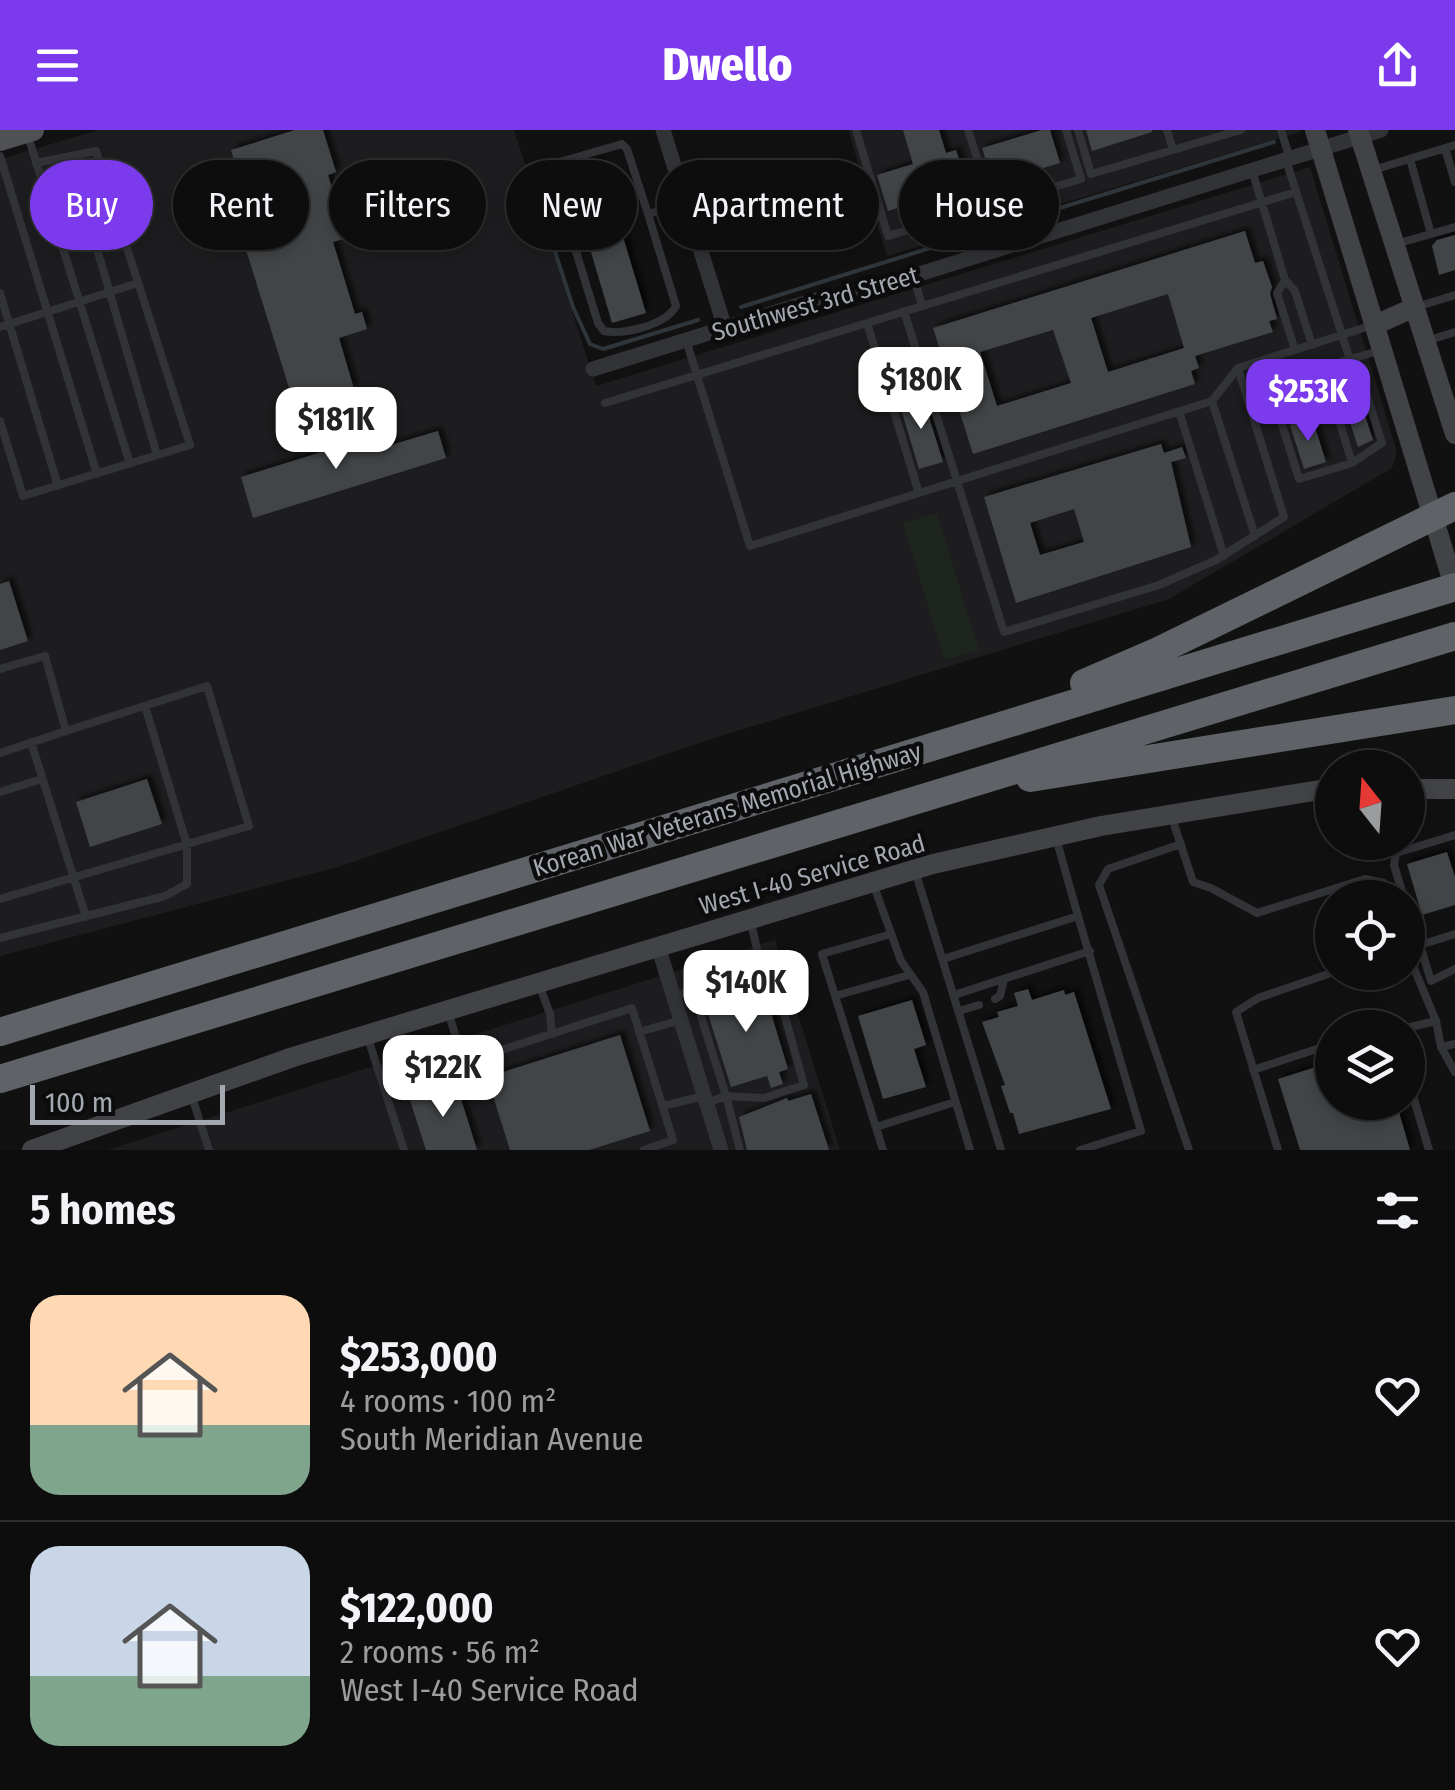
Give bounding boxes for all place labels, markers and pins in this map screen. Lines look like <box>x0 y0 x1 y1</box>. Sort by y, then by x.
pin: $180K <box>851 347 991 432</box>
pin: $253K <box>1238 359 1378 444</box>
pin: $181K <box>266 387 406 472</box>
pin: $140K <box>676 950 816 1035</box>
pin: $122K <box>373 1035 513 1120</box>

